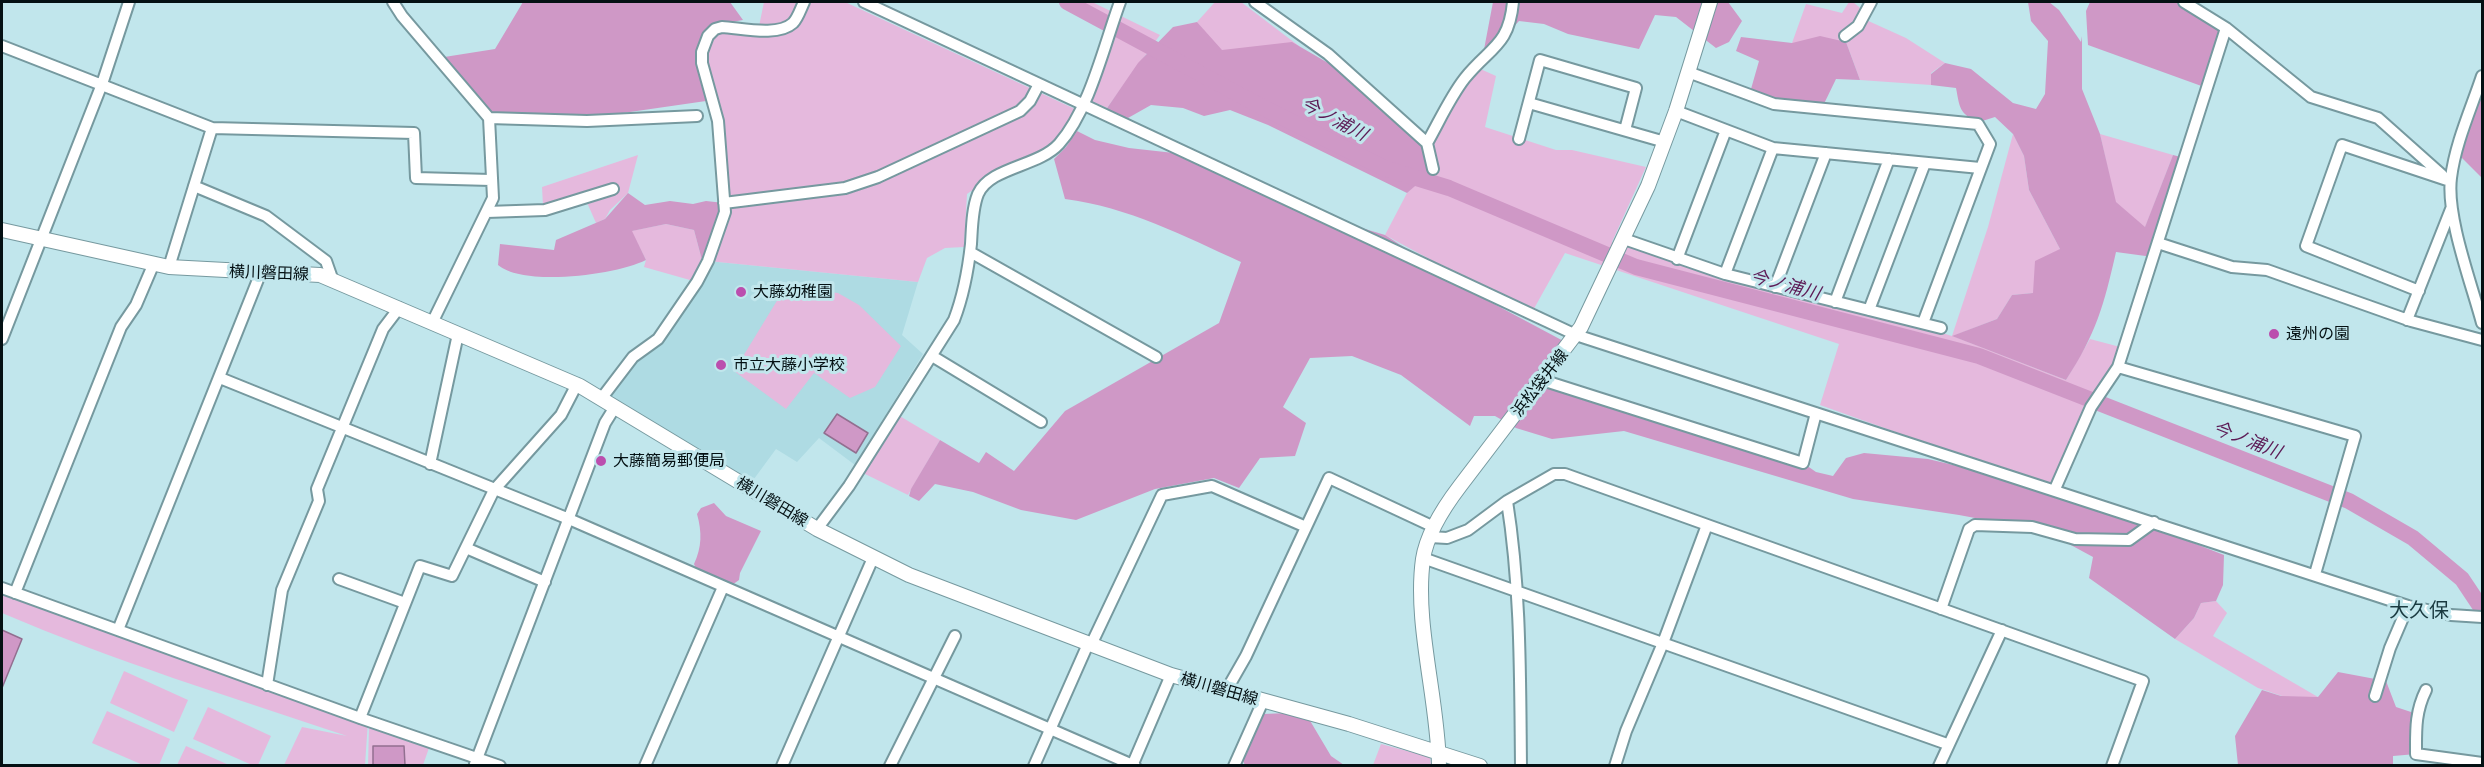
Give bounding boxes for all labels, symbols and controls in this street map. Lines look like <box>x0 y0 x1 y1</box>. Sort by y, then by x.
water label: 今ノ浦川 <box>1297 93 1371 145</box>
street label: 横川磐田線 <box>229 262 309 284</box>
water label: 今ノ浦川 <box>1747 265 1823 305</box>
place label: 大藤幼稚園 <box>753 282 833 302</box>
marker: 大藤幼稚園 <box>734 285 748 299</box>
place label: 遠州の園 <box>2286 324 2350 344</box>
marker: 遠州の園 <box>2267 327 2281 341</box>
street label: 浜松袋井線 <box>1508 346 1572 420</box>
place label: 市立大藤小学校 <box>733 355 845 375</box>
marker: 市立大藤小学校 <box>714 358 728 372</box>
water label: 今ノ浦川 <box>2210 417 2284 463</box>
place label: 大藤簡易郵便局 <box>613 451 725 471</box>
marker: 大藤簡易郵便局 <box>594 454 608 468</box>
street label: 横川磐田線 <box>733 473 811 531</box>
district label: 大久保 <box>2389 599 2449 623</box>
street label: 横川磐田線 <box>1178 669 1260 709</box>

